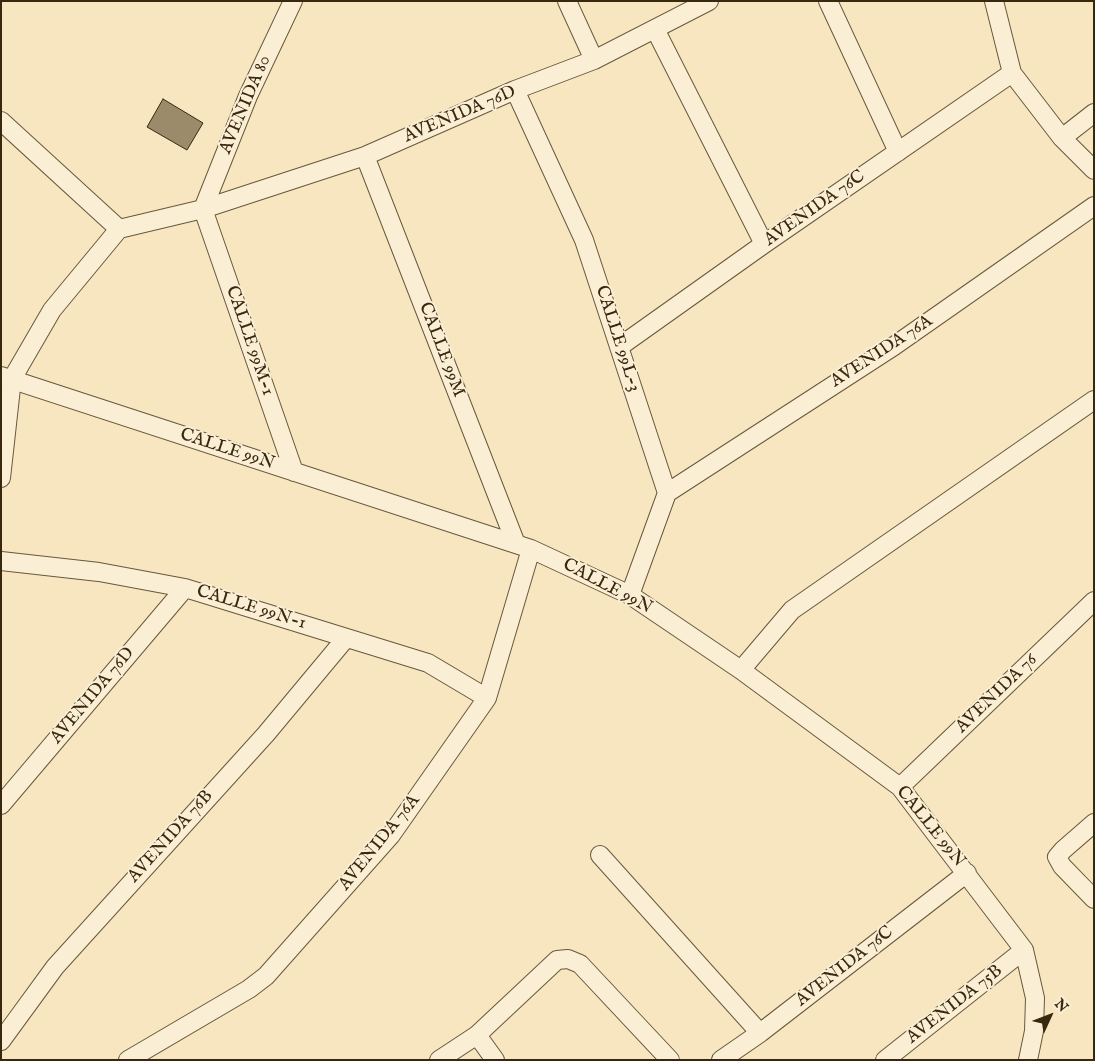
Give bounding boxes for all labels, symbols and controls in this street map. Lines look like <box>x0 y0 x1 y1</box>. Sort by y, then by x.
street label: AVENIDA 80 <box>216 52 276 158</box>
street label: AVENIDA 76D <box>401 82 519 148</box>
street label: AVENIDA 76C <box>760 166 870 252</box>
street label: CALLE 99M-1 <box>220 283 278 399</box>
street label: CALLE 99L-3 <box>590 283 644 395</box>
street label: CALLE 99M <box>413 300 469 400</box>
street label: AVENIDA 76A <box>827 311 937 393</box>
street label: CALLE 99N <box>177 425 277 475</box>
street label: CALLE 99N <box>559 554 655 620</box>
street label: CALLE 99N-1 <box>194 581 308 635</box>
street label: AVENIDA 76D <box>46 643 140 749</box>
street label: AVENIDA 76 <box>952 650 1042 738</box>
street label: CALLE 99N <box>891 782 969 872</box>
street label: AVENIDA 76B <box>124 786 218 888</box>
street label: AVENIDA 76A <box>335 791 425 895</box>
street label: AVENIDA 76C <box>792 922 898 1012</box>
street label: AVENIDA 75B <box>903 961 1007 1049</box>
north arrow <box>1025 991 1075 1041</box>
text: N <box>1050 995 1072 1016</box>

